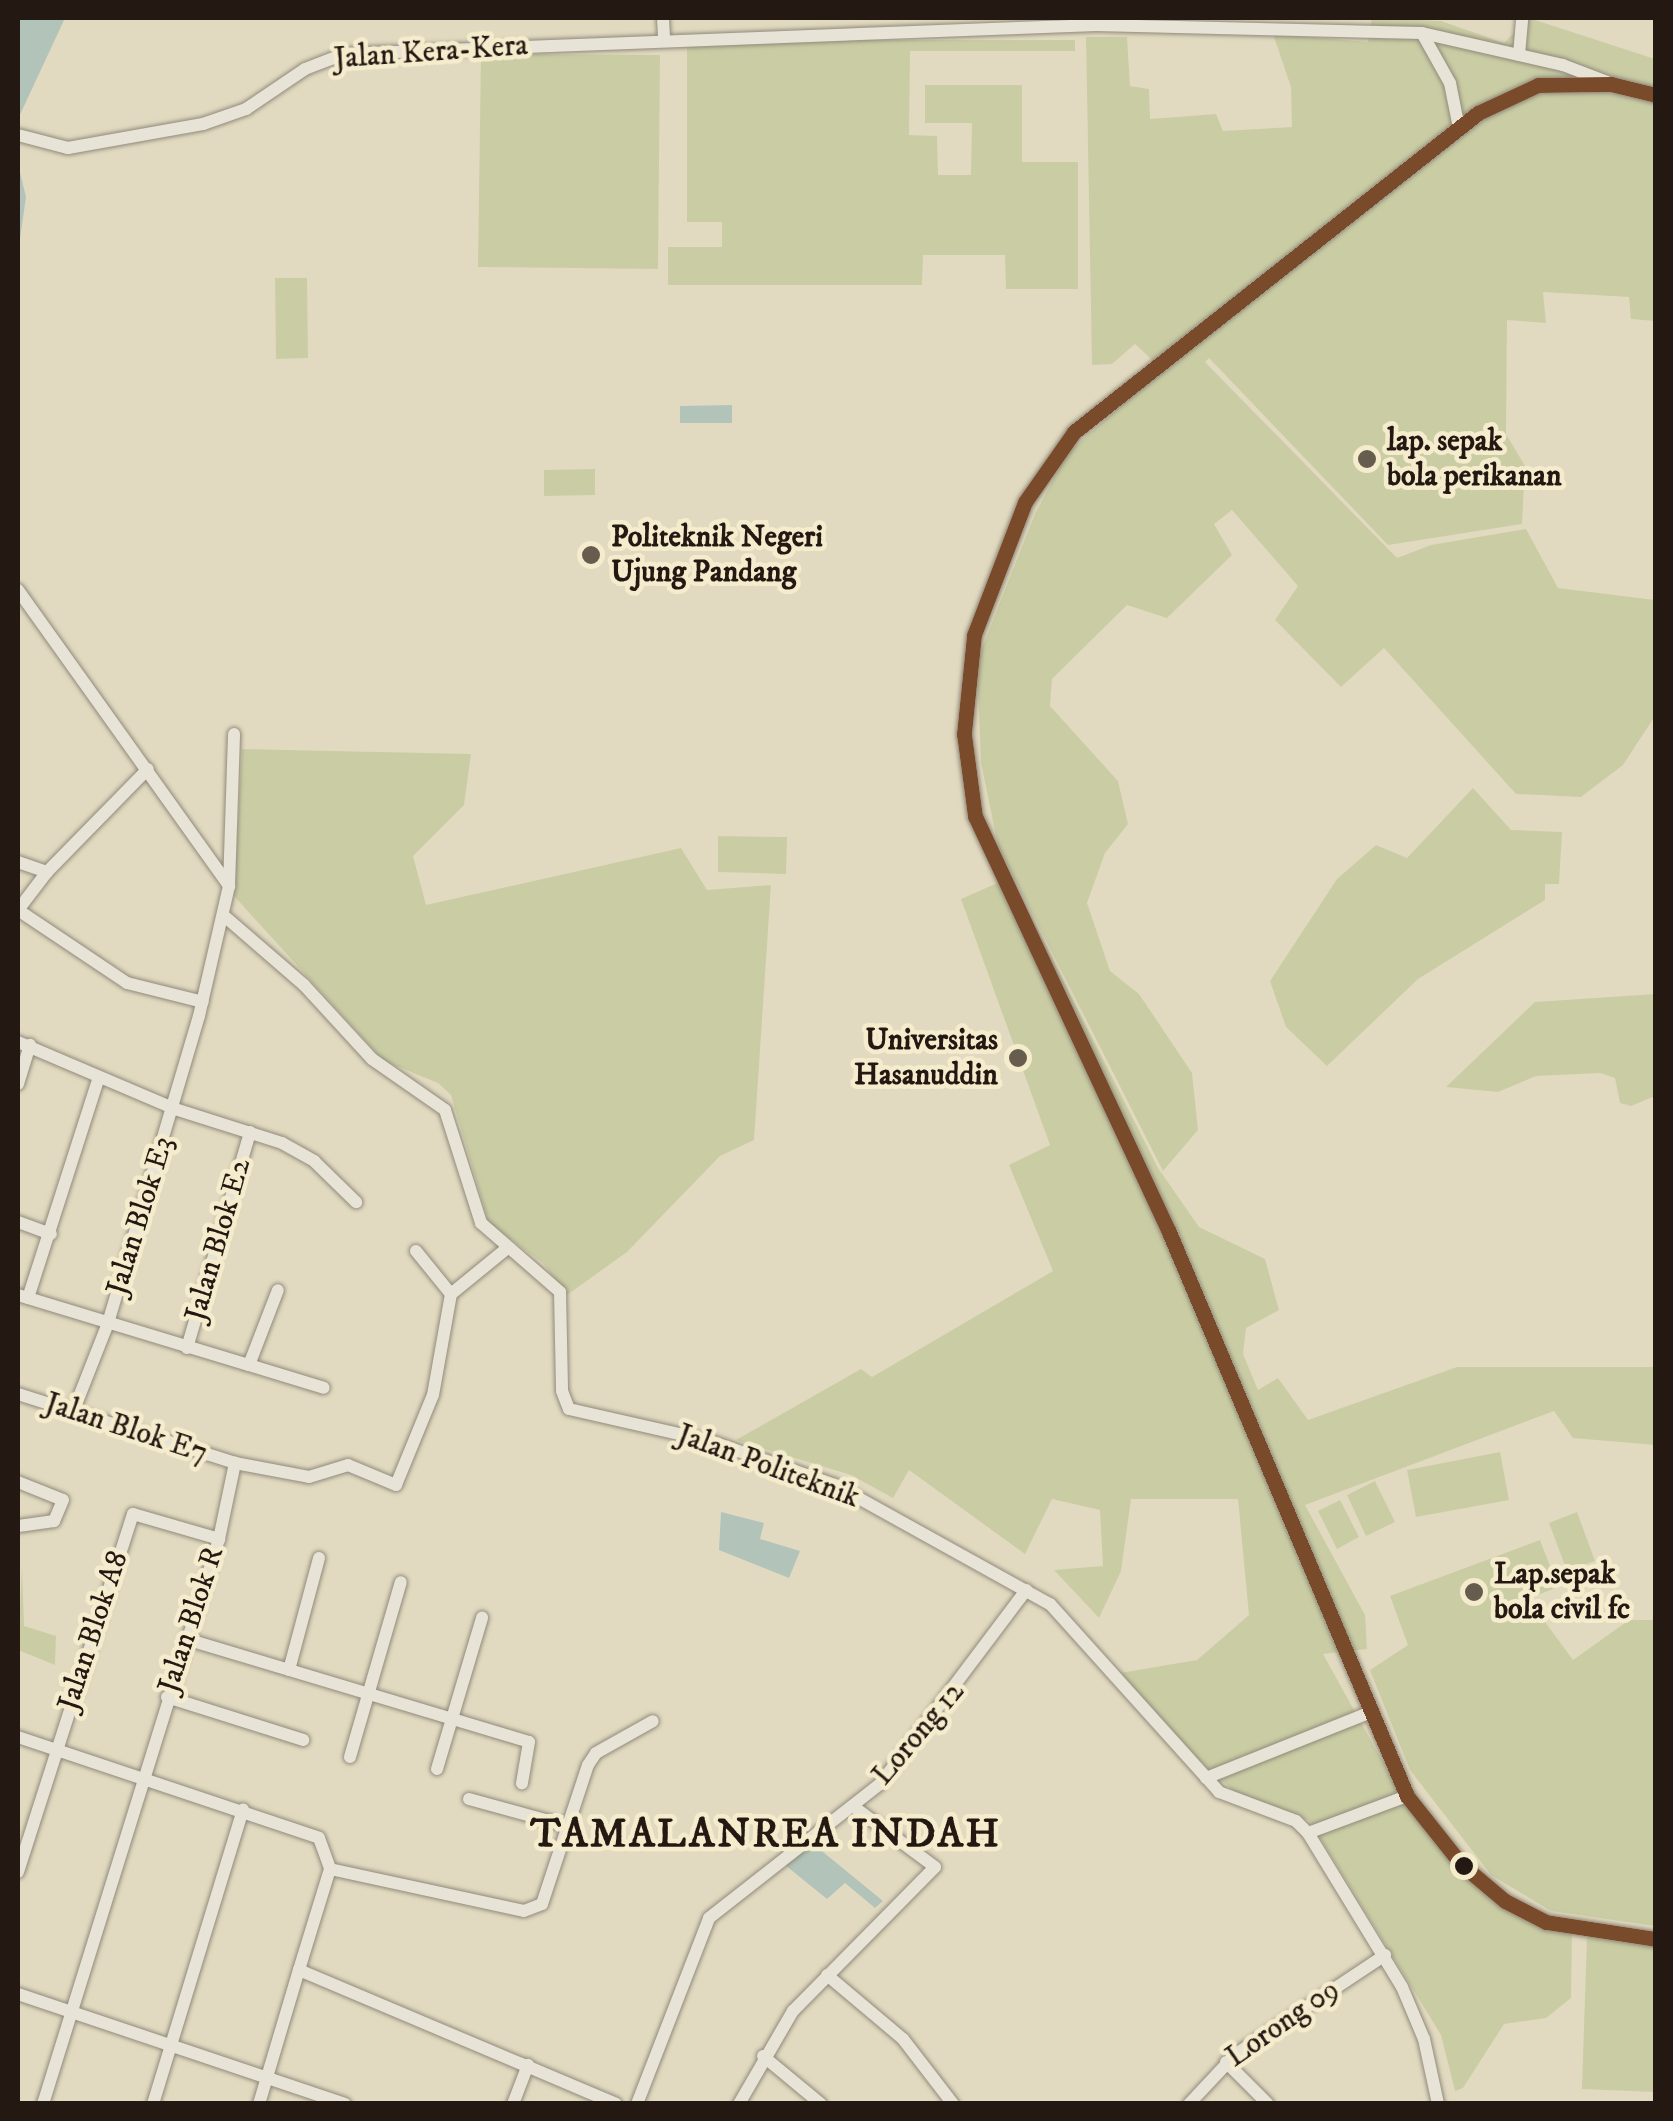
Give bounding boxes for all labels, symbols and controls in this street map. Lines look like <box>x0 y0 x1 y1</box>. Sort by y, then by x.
street label: Jalan Kera-Kera <box>333 28 529 78</box>
place label: lap. sepak bola perikanan <box>1387 424 1562 494</box>
marker: lap. sepak bola perikanan <box>1356 448 1378 470</box>
place label: Politeknik Negeri Ujung Pandang <box>611 520 823 590</box>
marker: Politeknik Negeri Ujung Pandang <box>580 544 602 566</box>
place label: Universitas Hasanuddin <box>854 1023 998 1094</box>
marker: Universitas Hasanuddin <box>1007 1047 1029 1069</box>
street label: Jalan Blok E3 <box>100 1132 182 1300</box>
street label: Jalan Blok E2 <box>179 1155 259 1325</box>
street label: Jalan Blok E7 <box>40 1386 212 1472</box>
street label: Jalan Politeknik <box>672 1417 864 1517</box>
street label: Jalan Blok R <box>151 1542 233 1698</box>
street label: Jalan Blok A8 <box>51 1547 137 1715</box>
place label: Lap.sepak bola civil fc <box>1494 1557 1630 1628</box>
marker: Lap.sepak bola civil fc <box>1463 1581 1485 1603</box>
street label: Lorong 12 <box>865 1675 973 1793</box>
district label: TAMALANREA INDAH <box>530 1811 1002 1859</box>
unlabelled marker <box>1454 1856 1474 1876</box>
street label: Lorong 09 <box>1220 1972 1346 2076</box>

